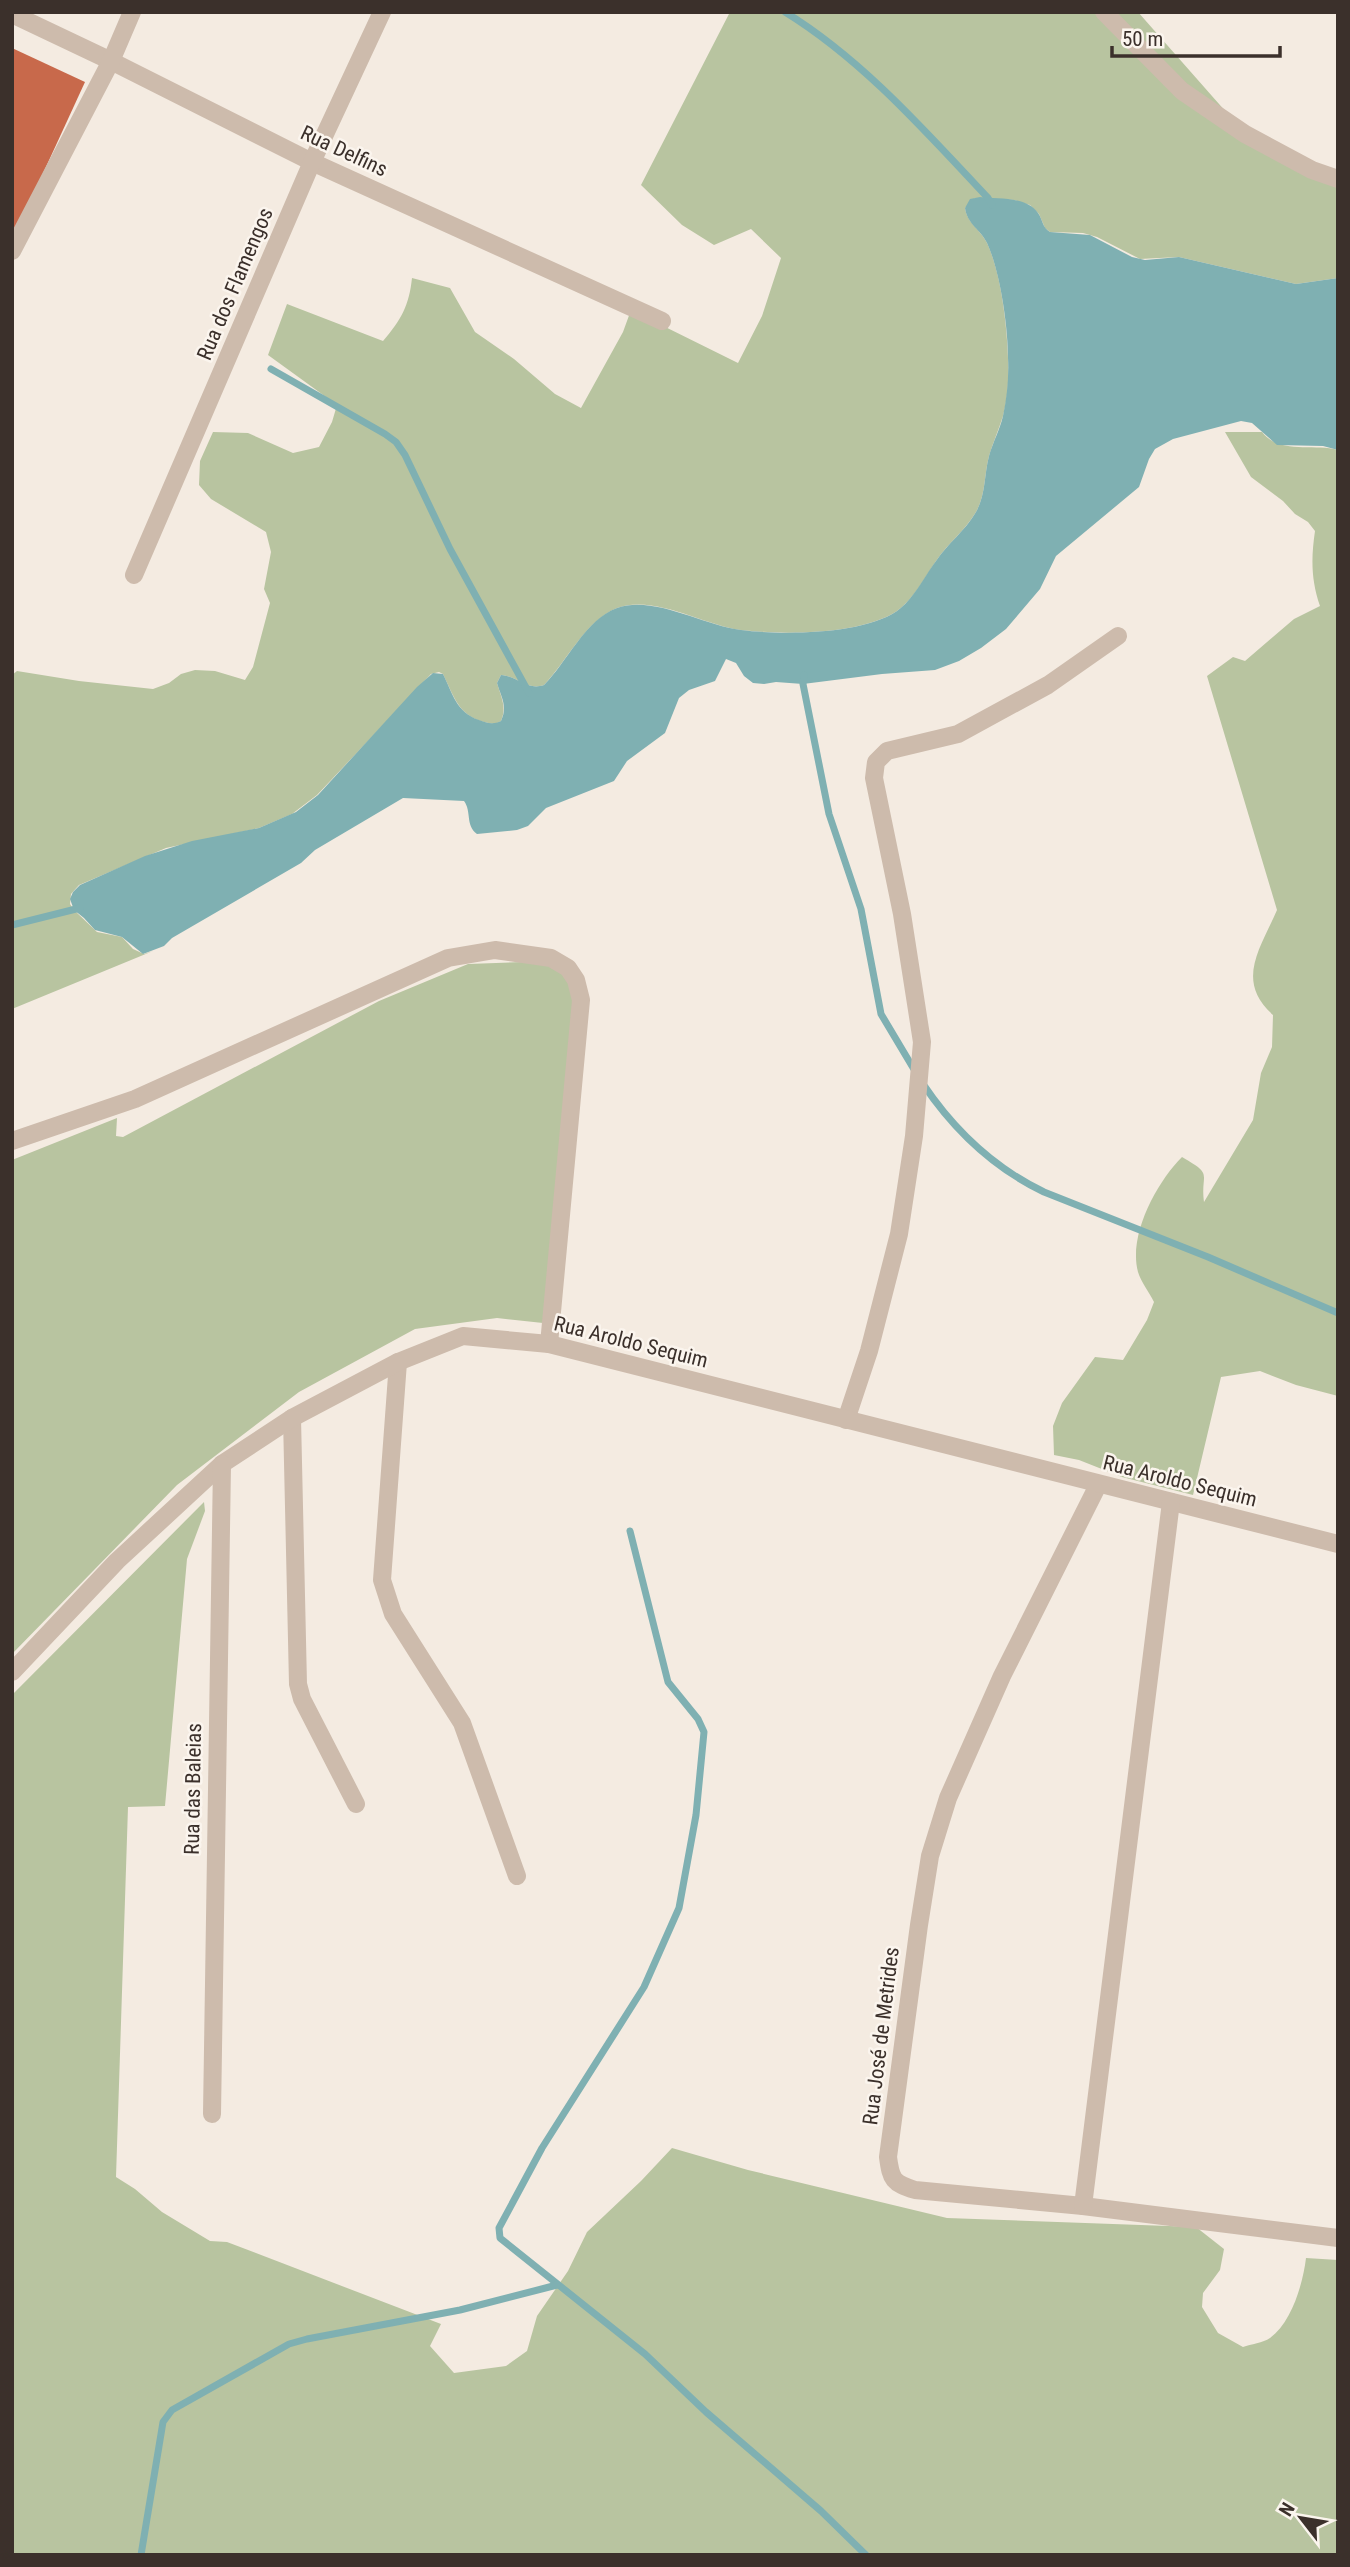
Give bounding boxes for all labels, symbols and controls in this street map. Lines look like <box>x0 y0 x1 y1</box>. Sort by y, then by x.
scale bar <box>1112 14 1280 58</box>
text: 50 m <box>1122 27 1163 51</box>
street label: Rua Delfins <box>297 120 391 182</box>
street label: Rua dos Flamengos <box>192 204 278 364</box>
street label: Rua Aroldo Sequim <box>552 1311 710 1373</box>
street label: Rua Aroldo Sequim <box>1101 1450 1259 1512</box>
street label: Rua das Baleias <box>180 1723 206 1855</box>
street label: Rua José de Metrides <box>858 1946 904 2126</box>
north arrow <box>1266 2483 1336 2553</box>
text: N <box>1274 2499 1300 2520</box>

